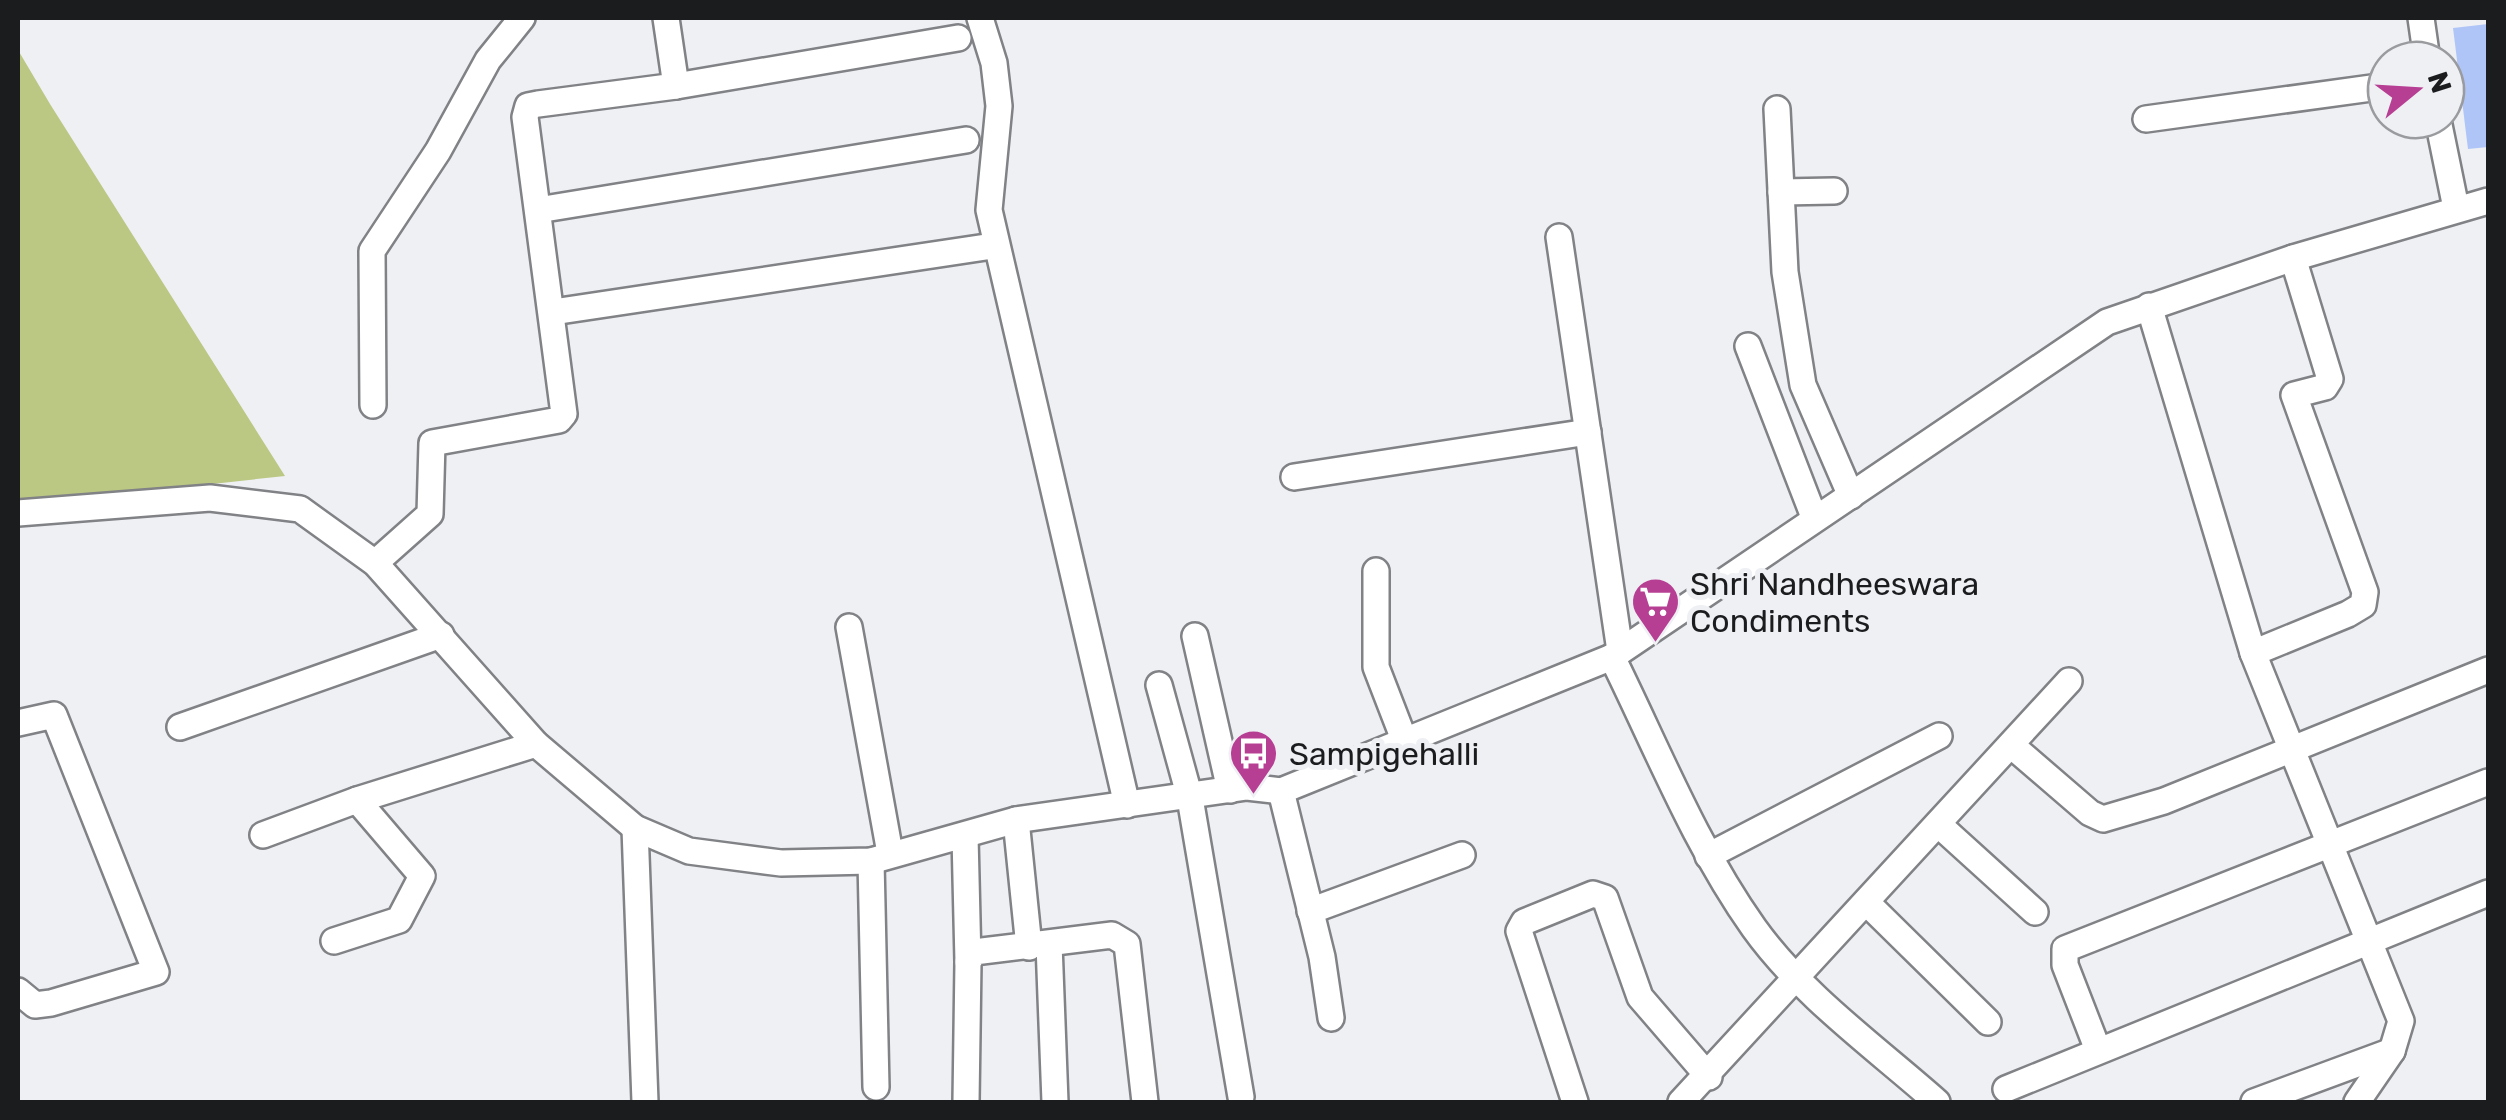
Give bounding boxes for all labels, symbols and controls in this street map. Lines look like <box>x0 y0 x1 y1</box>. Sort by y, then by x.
north arrow <box>2366 40 2466 140</box>
text: N <box>2420 68 2458 97</box>
place label: Shri Nandheeswara Condiments <box>1690 565 1979 640</box>
supermarket icon: Shri Nandheeswara Condiments <box>1629 576 1681 644</box>
bus stop icon: Sampigehalli <box>1228 728 1280 796</box>
place label: Sampigehalli <box>1289 735 1479 773</box>

